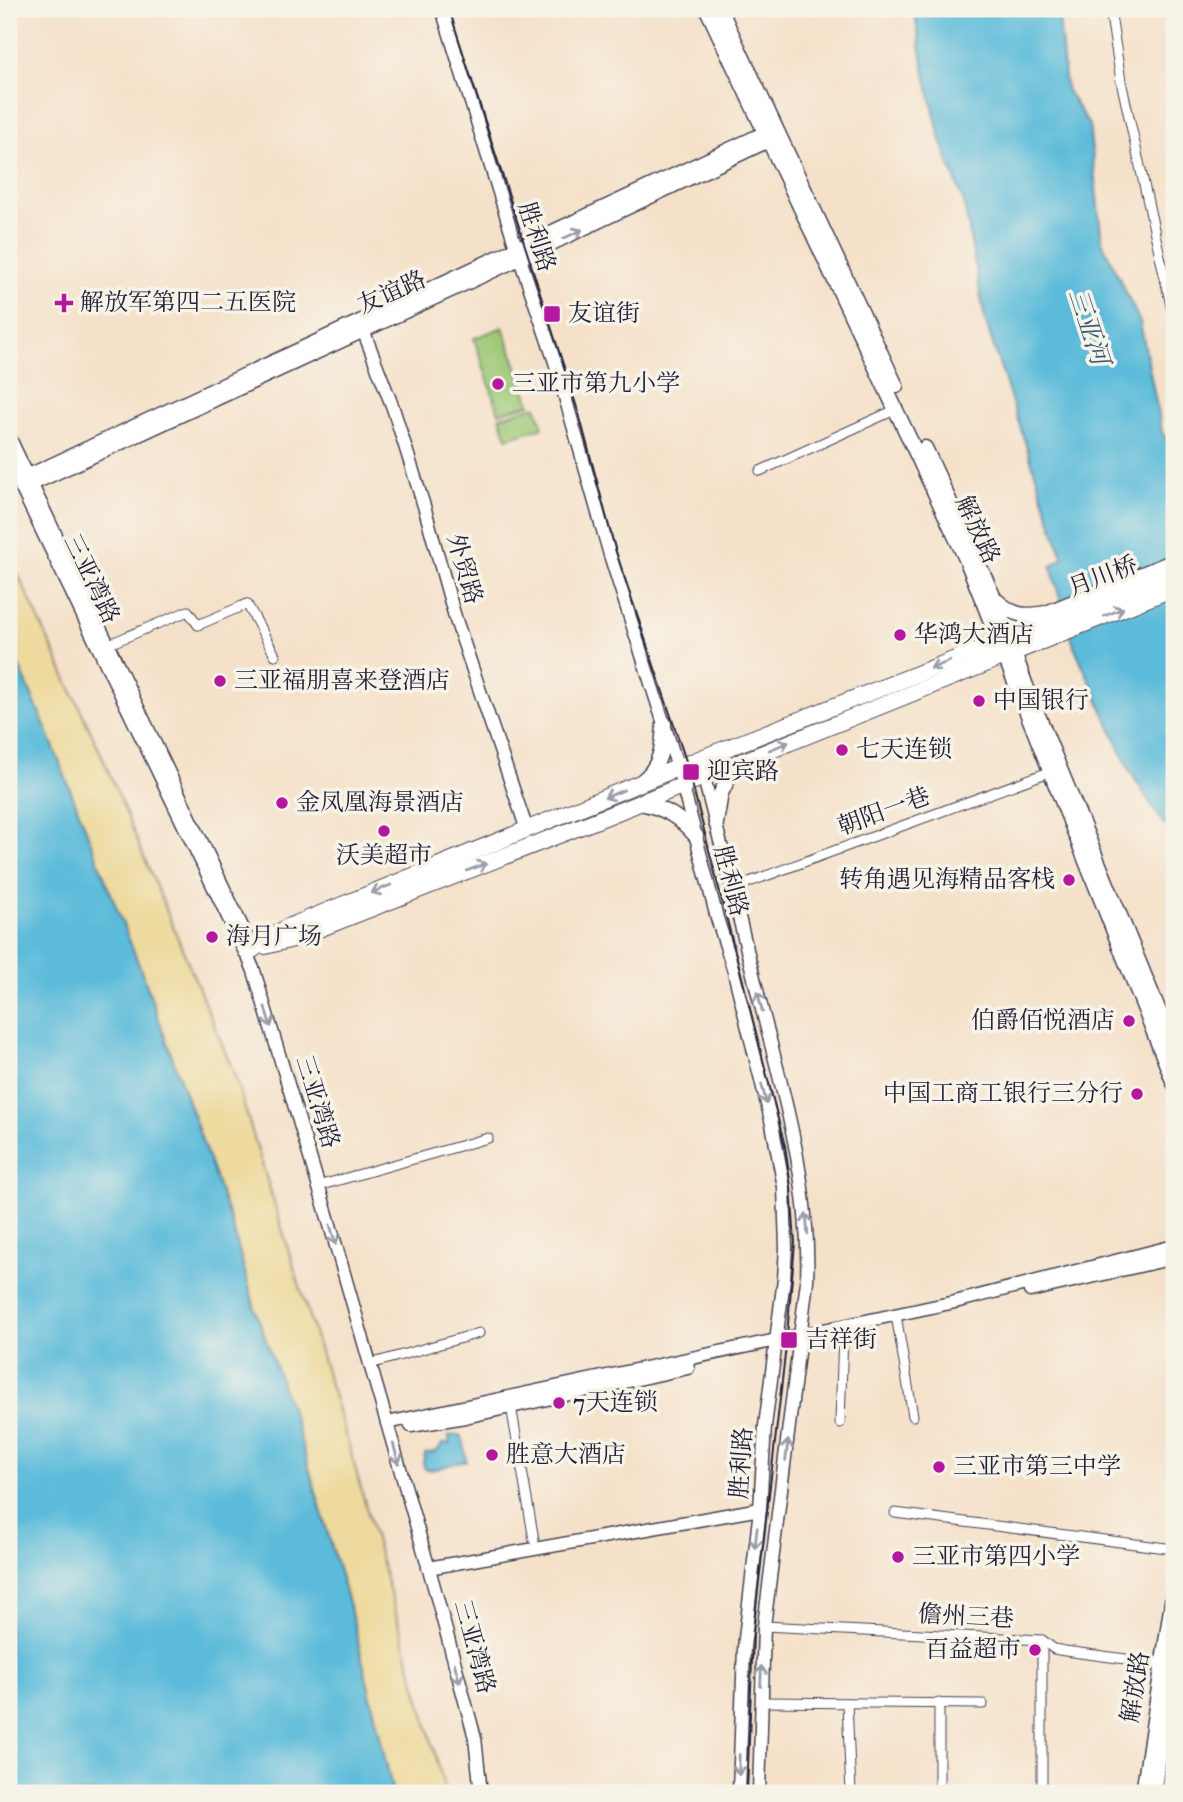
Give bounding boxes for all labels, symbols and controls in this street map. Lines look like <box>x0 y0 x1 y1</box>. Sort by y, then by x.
street label: 胜利路 <box>511 198 561 276</box>
one-way arrow <box>562 226 583 240</box>
street label: 友谊路 <box>353 265 431 321</box>
water label: 三亚河 <box>1060 285 1117 373</box>
place label: 解放军第四二五医院 <box>80 288 296 318</box>
marker: 解放军第四二五医院 <box>54 293 74 313</box>
place label: 友谊街 <box>568 299 640 329</box>
marker: 友谊街 <box>542 304 562 324</box>
place label: 三亚市第九小学 <box>512 369 680 399</box>
marker: 三亚市第九小学 <box>490 376 506 392</box>
street label: 解放路 <box>948 491 1006 569</box>
street label: 三亚湾路 <box>56 529 126 629</box>
street label: 外贸路 <box>440 530 488 608</box>
street label: 月川桥 <box>1064 550 1142 604</box>
one-way arrow <box>1102 605 1124 618</box>
place label: 华鸿大酒店 <box>914 620 1034 650</box>
marker: 华鸿大酒店 <box>892 627 908 643</box>
one-way arrow <box>929 659 951 672</box>
place label: 三亚福朋喜来登酒店 <box>234 666 450 696</box>
marker: 三亚福朋喜来登酒店 <box>212 673 228 689</box>
place label: 中国银行 <box>993 686 1089 716</box>
marker: 中国银行 <box>971 693 987 709</box>
place label: 七天连锁 <box>856 735 952 765</box>
one-way arrow <box>768 738 789 751</box>
marker: 七天连锁 <box>834 742 850 758</box>
place label: 迎宾路 <box>707 757 779 787</box>
marker: 迎宾路 <box>681 762 701 782</box>
street label: 朝阳一巷 <box>834 781 934 843</box>
place label: 金凤凰海景酒店 <box>296 788 464 818</box>
one-way arrow <box>604 788 626 801</box>
marker: 金凤凰海景酒店 <box>274 795 290 811</box>
marker: 沃美超市 <box>376 823 392 839</box>
place label: 沃美超市 <box>336 841 432 871</box>
street label: 胜利路 <box>706 842 754 920</box>
one-way arrow <box>466 860 487 873</box>
place label: 转角遇见海精品客栈 <box>839 865 1055 895</box>
marker: 转角遇见海精品客栈 <box>1061 872 1077 888</box>
one-way arrow <box>371 884 392 897</box>
place label: 海月广场 <box>226 922 322 952</box>
marker: 海月广场 <box>204 929 220 945</box>
one-way arrow <box>753 991 766 1013</box>
one-way arrow <box>262 1006 275 1028</box>
place label: 伯爵佰悦酒店 <box>971 1006 1115 1036</box>
marker: 伯爵佰悦酒店 <box>1121 1013 1137 1029</box>
street label: 三亚湾路 <box>289 1052 345 1152</box>
place label: 中国工商工银行三分行 <box>883 1079 1123 1109</box>
one-way arrow <box>758 1082 771 1105</box>
marker: 中国工商工银行三分行 <box>1129 1086 1145 1102</box>
one-way arrow <box>800 1213 813 1236</box>
one-way arrow <box>327 1223 340 1246</box>
place label: 吉祥街 <box>805 1325 877 1355</box>
marker: 吉祥街 <box>779 1330 799 1350</box>
place label: 7天连锁 <box>573 1388 658 1418</box>
marker: 7天连锁 <box>551 1395 567 1411</box>
street label: 胜利路 <box>725 1426 759 1500</box>
one-way arrow <box>780 1439 793 1462</box>
place label: 胜意大酒店 <box>506 1440 626 1470</box>
one-way arrow <box>390 1442 403 1465</box>
marker: 胜意大酒店 <box>484 1447 500 1463</box>
place label: 三亚市第三中学 <box>953 1452 1121 1482</box>
marker: 三亚市第三中学 <box>931 1459 947 1475</box>
one-way arrow <box>749 1527 762 1549</box>
place label: 三亚市第四小学 <box>912 1542 1080 1572</box>
marker: 三亚市第四小学 <box>890 1549 906 1565</box>
street label: 三亚湾路 <box>447 1597 501 1697</box>
street label: 儋州三巷 <box>917 1600 1015 1634</box>
place label: 百益超市 <box>925 1635 1021 1665</box>
marker: 百益超市 <box>1027 1642 1043 1658</box>
street label: 解放路 <box>1116 1649 1156 1725</box>
one-way arrow <box>451 1661 464 1684</box>
one-way arrow <box>755 1665 768 1688</box>
one-way arrow <box>732 1753 746 1776</box>

